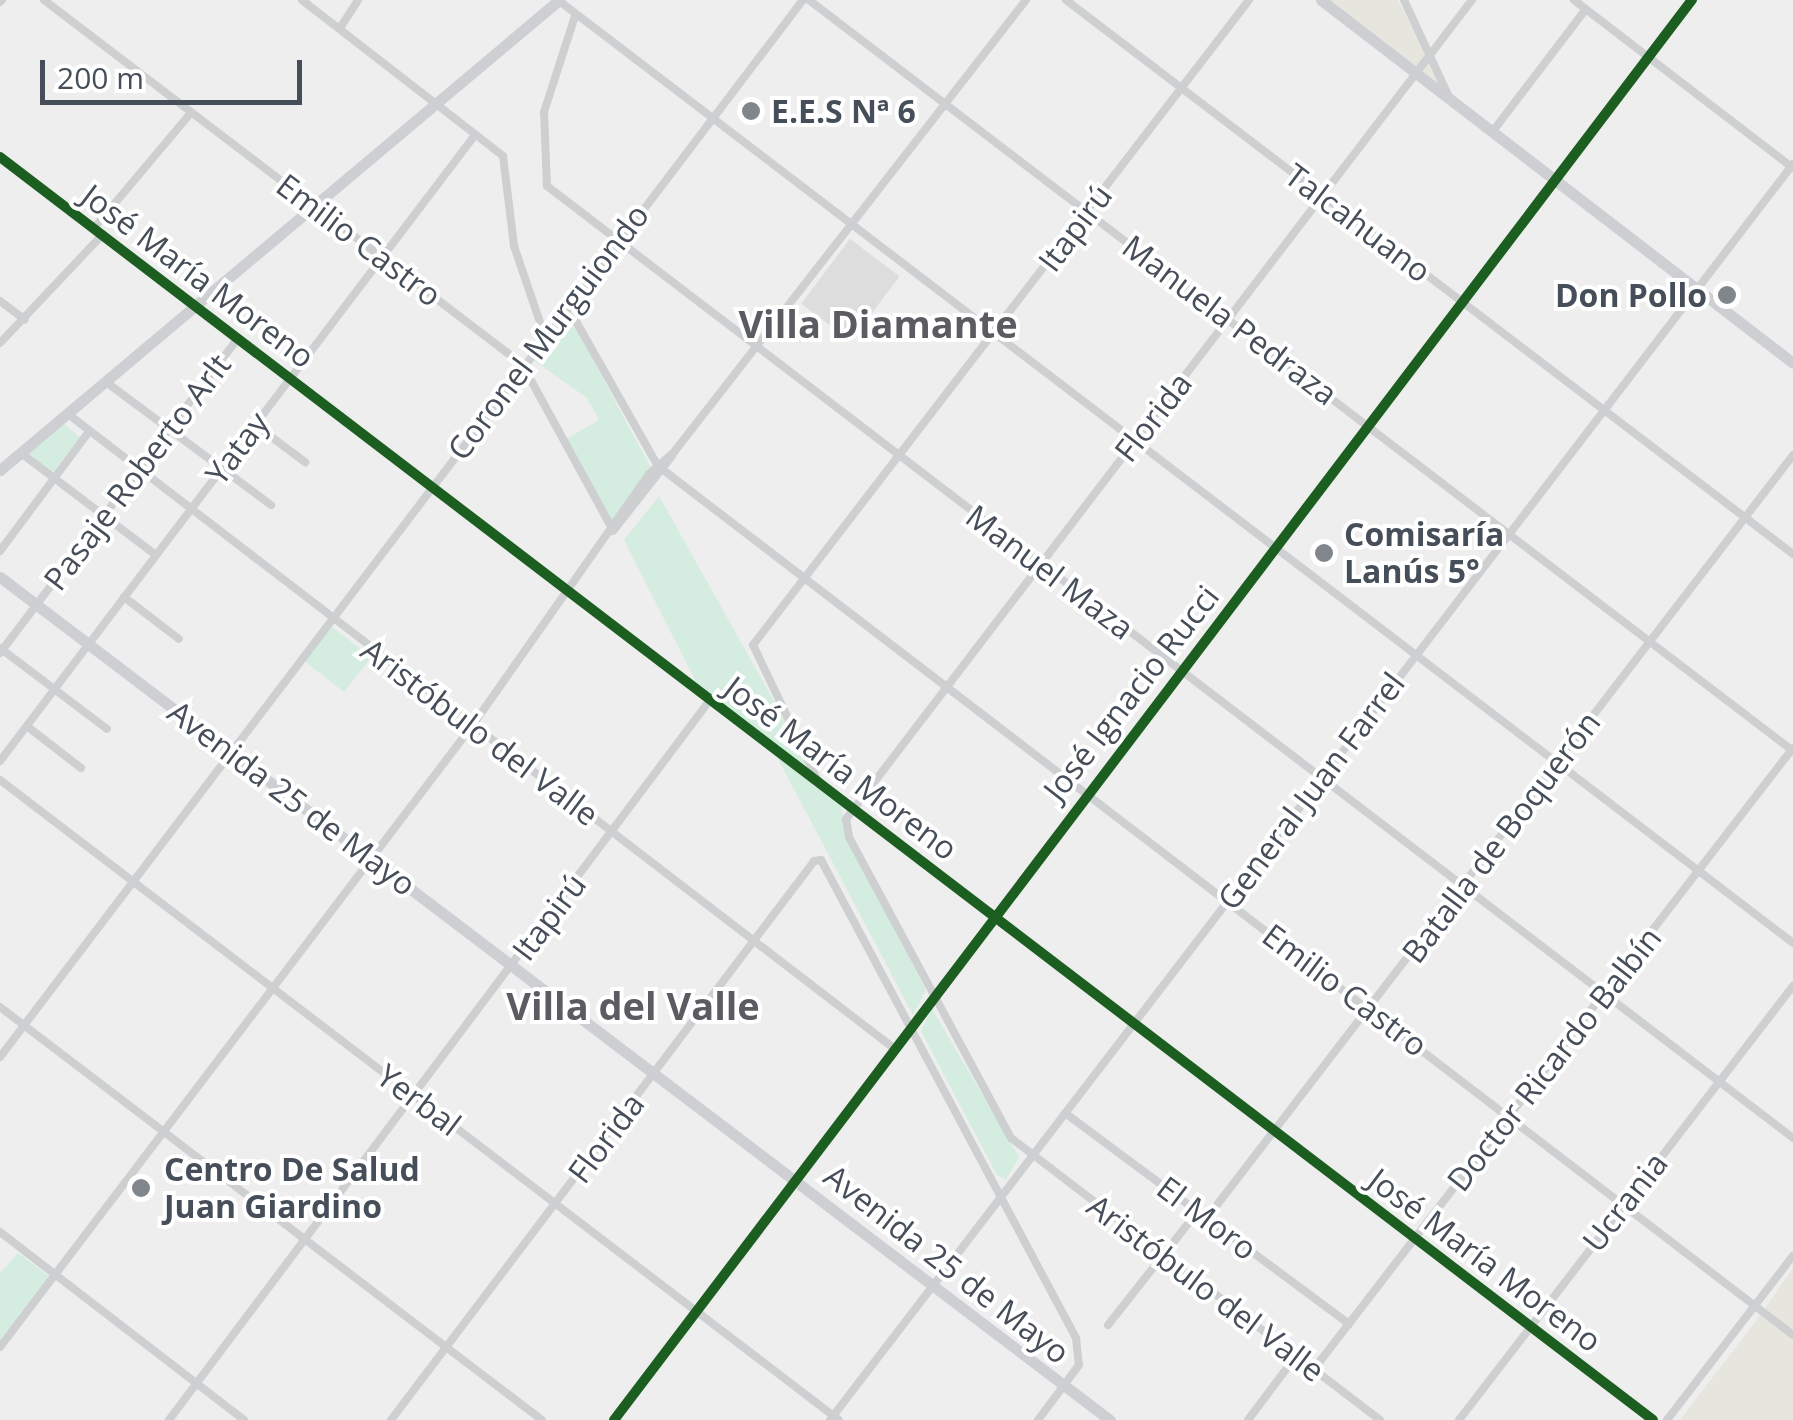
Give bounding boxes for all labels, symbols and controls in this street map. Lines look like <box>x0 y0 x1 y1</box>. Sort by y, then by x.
scale bar <box>45 40 308 102</box>
text: 200 m <box>57 57 144 98</box>
place label: E.E.S Nª 6 <box>771 92 916 130</box>
marker: E.E.S Nª 6 <box>740 100 762 122</box>
street label: Talcahuano <box>1278 156 1438 290</box>
street label: Emilio Castro <box>269 166 449 314</box>
street label: José María Moreno <box>74 176 322 376</box>
street label: Itapirú <box>1030 177 1120 279</box>
street label: Coronel Murguiondo <box>439 197 657 467</box>
street label: Manuela Pedraza <box>1115 227 1345 413</box>
place label: Don Pollo <box>1555 276 1707 314</box>
marker: Don Pollo <box>1716 284 1738 306</box>
district label: Villa Diamante <box>738 301 1018 347</box>
street label: Pasaje Roberto Arlt <box>36 346 238 598</box>
street label: Florida <box>1106 365 1200 469</box>
street label: Yatay <box>197 404 277 492</box>
street label: Manuel Maza <box>959 497 1141 647</box>
place label: Comisaría Lanús 5° <box>1344 516 1504 591</box>
marker: Comisaría Lanús 5° <box>1313 542 1335 564</box>
street label: José Ignacio Rucci <box>1035 578 1227 808</box>
street label: Aristóbulo del Valle <box>354 630 606 834</box>
street label: General Juan Farrel <box>1209 665 1413 917</box>
street label: José María Moreno <box>717 668 965 868</box>
street label: Avenida 25 de Mayo <box>161 692 423 904</box>
street label: Batalla de Boquerón <box>1394 704 1608 970</box>
street label: Itapirú <box>504 866 594 968</box>
street label: Emilio Castro <box>1255 916 1435 1064</box>
street label: Doctor Ricardo Balbín <box>1439 919 1669 1199</box>
district label: Villa del Valle <box>506 983 760 1029</box>
street label: Yerbal <box>370 1056 468 1144</box>
street label: Florida <box>560 1086 652 1190</box>
street label: Ucrania <box>1574 1145 1676 1259</box>
place label: Centro De Salud Juan Giardino <box>164 1151 420 1226</box>
street label: Avenida 25 de Mayo <box>817 1156 1077 1372</box>
street label: José María Moreno <box>1361 1160 1609 1360</box>
street label: El Moro <box>1150 1168 1264 1268</box>
marker: Centro De Salud Juan Giardino <box>128 1175 154 1201</box>
street label: Aristóbulo del Valle <box>1080 1186 1332 1390</box>

